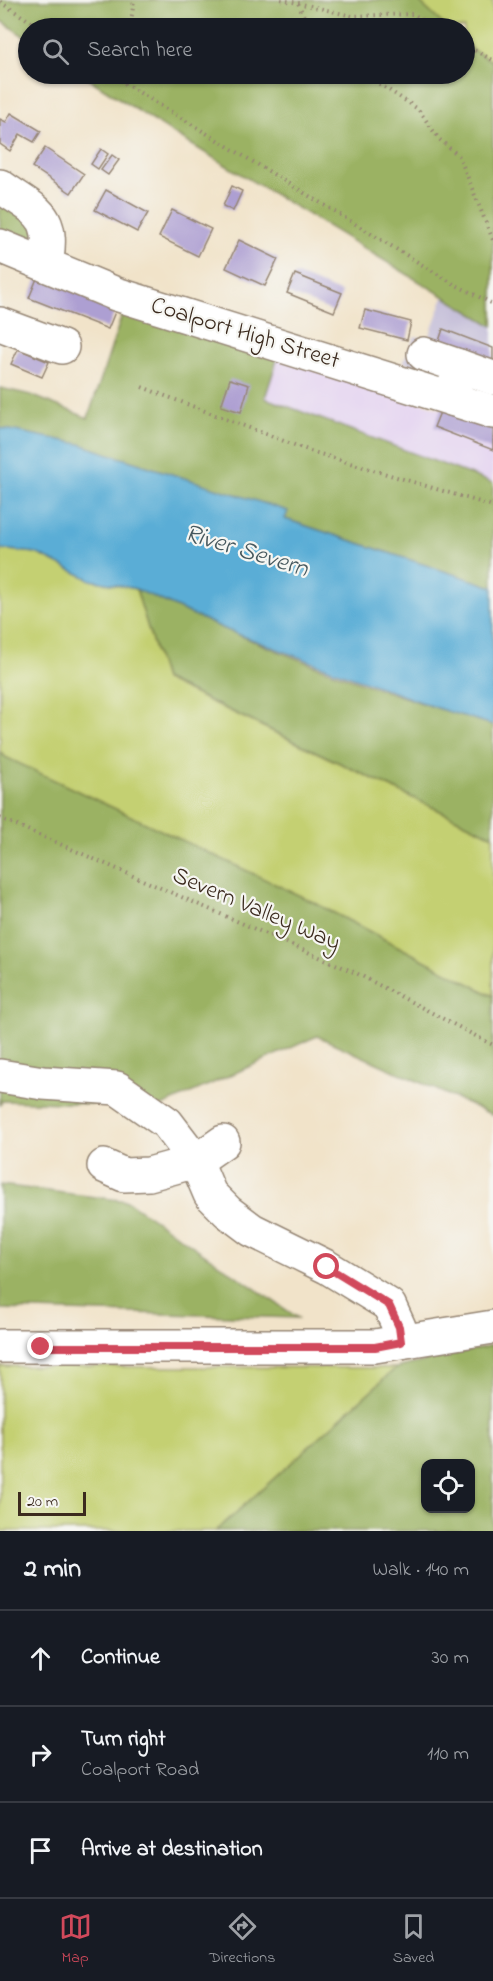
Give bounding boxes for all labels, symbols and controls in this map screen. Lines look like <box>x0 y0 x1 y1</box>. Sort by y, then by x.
search box <box>18 18 475 84</box>
icon: search <box>39 35 72 68</box>
text: Search here <box>87 35 192 67</box>
street label: Coalport High Street <box>146 289 344 379</box>
water label: River Severn <box>179 515 314 589</box>
street label: Severn Valley Way <box>166 859 345 962</box>
route start <box>313 1253 339 1279</box>
route end <box>27 1333 53 1359</box>
map controls <box>421 1459 475 1513</box>
button: locate <box>421 1459 475 1513</box>
scale bar <box>18 1489 86 1516</box>
text: 20 m <box>27 1490 58 1514</box>
text: 2 min <box>24 1551 81 1589</box>
text: Walk · 140 m <box>373 1556 469 1585</box>
icon: ahead <box>24 1642 57 1675</box>
text: Continue <box>81 1642 160 1674</box>
text: 30 m <box>432 1644 469 1673</box>
text: Turn right <box>81 1724 166 1756</box>
icon: right <box>24 1738 57 1771</box>
text: 110 m <box>427 1740 469 1769</box>
text: Coalport Road <box>81 1756 199 1785</box>
icon: arrive <box>24 1834 57 1867</box>
text: Arrive at destination <box>81 1834 263 1866</box>
tab: Map <box>59 1910 92 1970</box>
tab: Directions <box>209 1910 275 1970</box>
tab: Saved <box>393 1910 434 1970</box>

